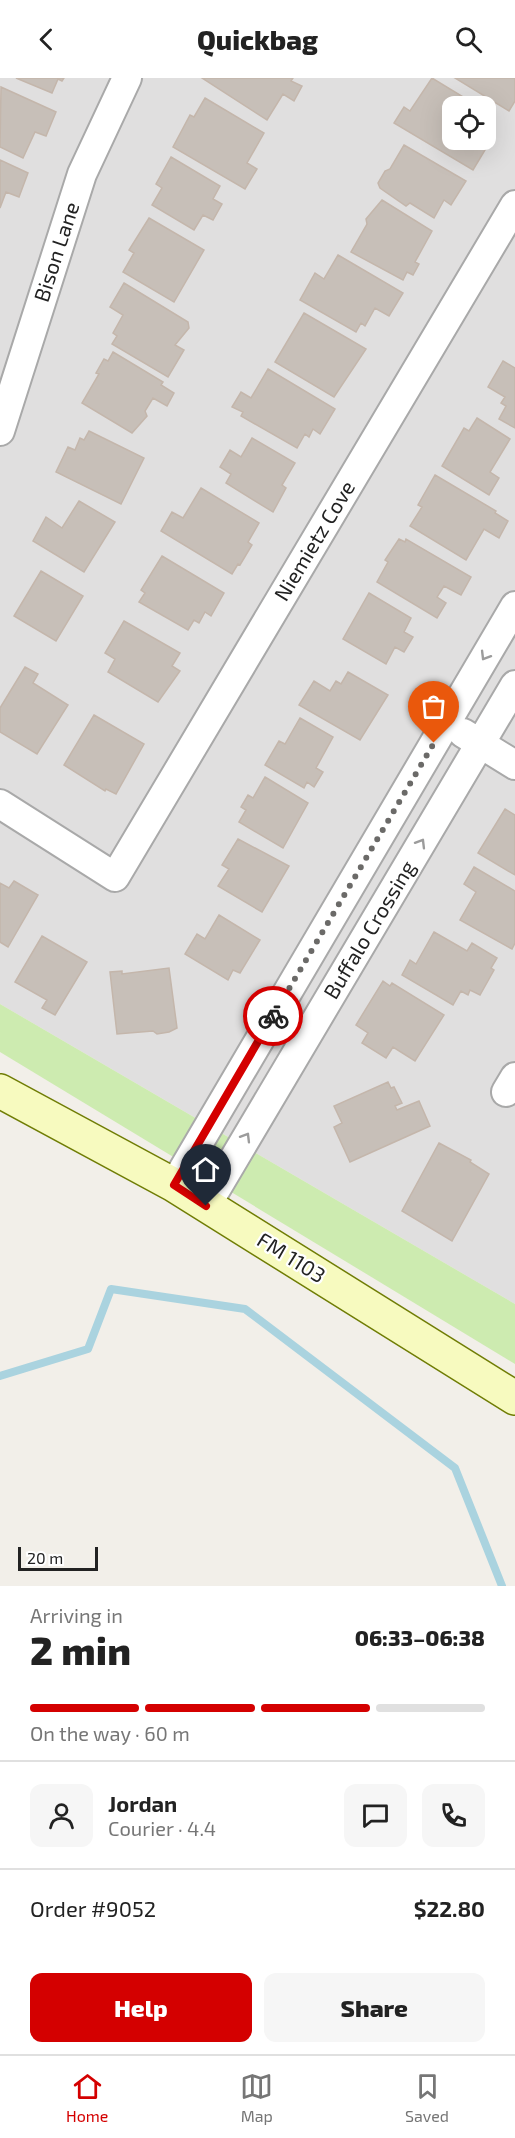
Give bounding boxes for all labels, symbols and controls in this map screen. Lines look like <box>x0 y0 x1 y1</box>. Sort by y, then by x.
icon: back <box>30 23 63 56</box>
text: Quickbag <box>197 23 318 55</box>
icon: search <box>452 23 485 56</box>
map controls <box>442 96 496 150</box>
button: locate <box>442 96 496 150</box>
street label: Bison Lane <box>28 198 83 305</box>
street label: Niemietz Cove <box>268 476 359 605</box>
one-way arrow <box>481 650 493 660</box>
pin <box>408 681 459 743</box>
icon: bag <box>417 690 450 723</box>
one-way arrow <box>414 839 425 849</box>
street label: Buffalo Crossing <box>318 855 420 1003</box>
courier <box>243 986 303 1046</box>
icon: bike <box>257 1000 290 1033</box>
one-way arrow <box>239 1133 251 1143</box>
pin <box>180 1144 231 1206</box>
icon: home <box>189 1153 222 1186</box>
street label: FM 1103 <box>253 1226 330 1287</box>
scale bar <box>18 1544 98 1572</box>
text: 20 m <box>27 1548 63 1567</box>
text: Arriving in <box>30 1603 123 1627</box>
text: 06:33–06:38 <box>355 1624 485 1650</box>
text: 2 min <box>30 1626 131 1673</box>
text: On the way · 60 m <box>30 1721 190 1745</box>
button: person <box>30 1784 93 1847</box>
button: chat <box>344 1784 407 1847</box>
button: phone <box>422 1784 485 1847</box>
text: Jordan <box>108 1790 177 1816</box>
text: Courier · 4.4 <box>108 1816 216 1840</box>
text: Order #9052 <box>30 1895 156 1921</box>
text: $22.80 <box>414 1895 485 1921</box>
button: Help <box>30 1973 252 2042</box>
button: Share <box>264 1973 485 2042</box>
tab: Home <box>66 2070 108 2125</box>
tab: Map <box>240 2070 273 2125</box>
tab: Saved <box>405 2070 449 2125</box>

